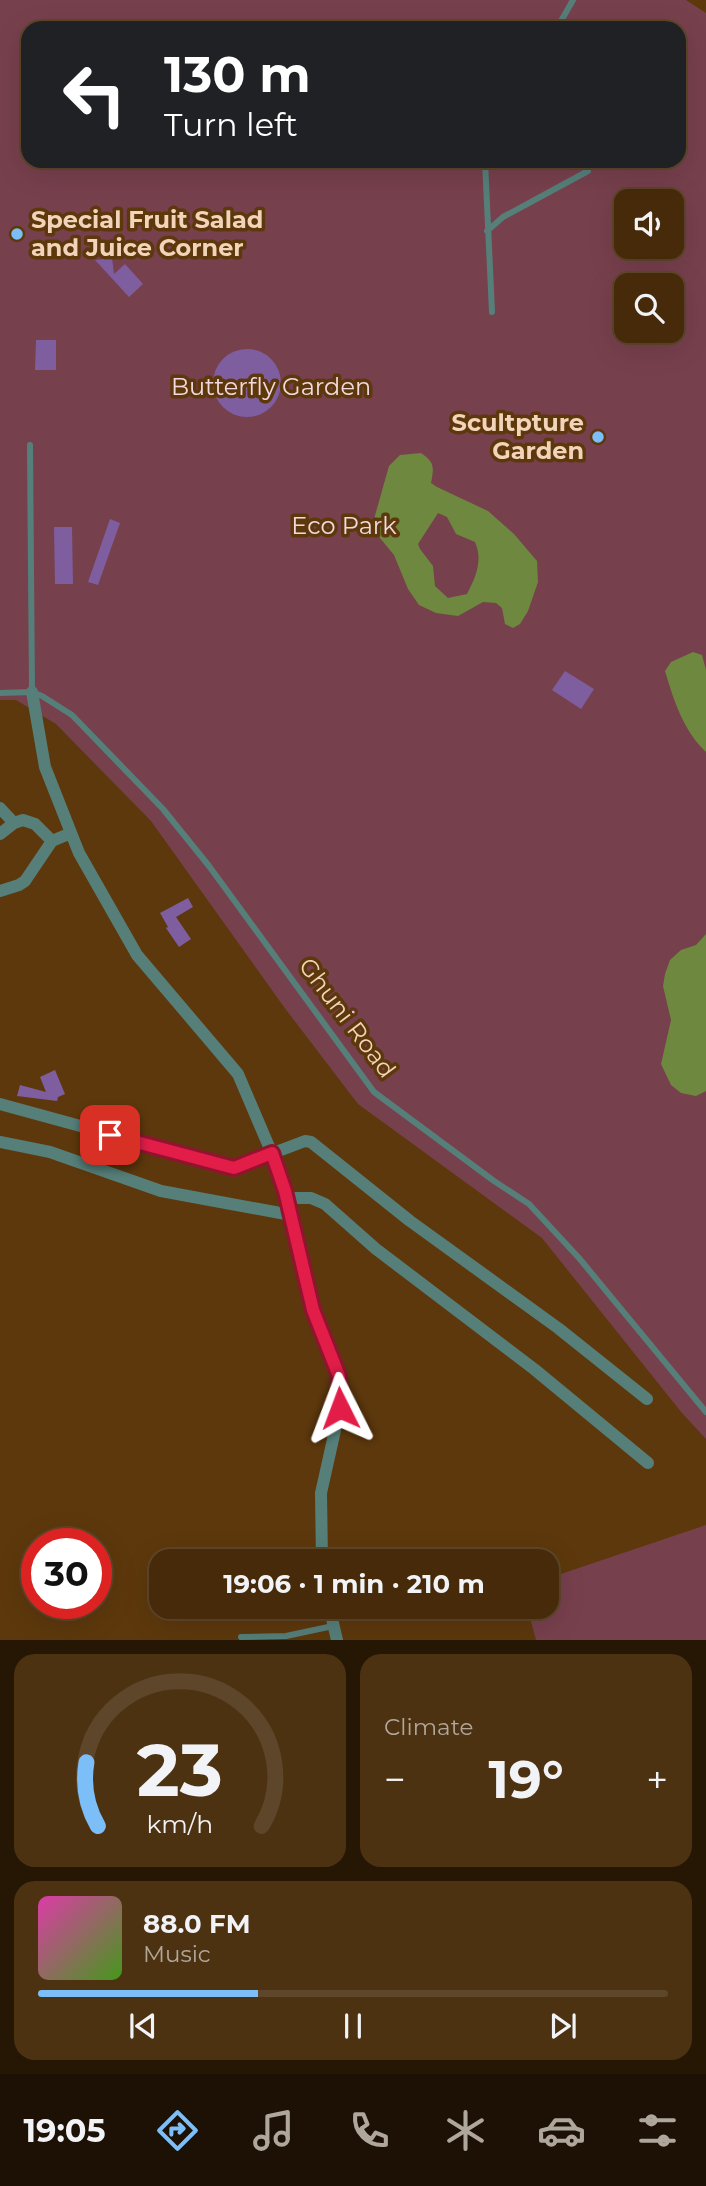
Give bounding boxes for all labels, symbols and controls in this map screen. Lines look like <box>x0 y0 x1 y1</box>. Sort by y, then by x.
text: 130 m <box>164 45 311 104</box>
icon: left <box>49 49 140 140</box>
text: Turn left <box>164 105 298 144</box>
map controls <box>614 189 684 343</box>
button: sound <box>614 189 684 259</box>
place label: Special Fruit Salad and Juice Corner <box>31 205 263 262</box>
marker: Special Fruit Salad and Juice Corner <box>9 226 25 242</box>
button: search <box>614 273 684 343</box>
park label: Butterfly Garden <box>171 372 371 401</box>
place label: Scultpture Garden <box>452 408 584 465</box>
marker: Scultpture Garden <box>590 429 606 445</box>
park label: Eco Park <box>291 511 397 540</box>
street label: Ghuni Road <box>293 952 402 1083</box>
pin <box>80 1105 140 1165</box>
icon: arrive <box>91 1116 129 1154</box>
position arrow <box>303 1371 377 1445</box>
speed limit sign: 30 <box>21 1528 112 1619</box>
text: 19:06 · 1 min · 210 m <box>223 1568 485 1600</box>
text: Climate <box>384 1713 473 1741</box>
text: 23 <box>137 1727 223 1815</box>
text: 19° <box>488 1748 564 1811</box>
text: − <box>384 1756 406 1803</box>
text: + <box>646 1756 668 1803</box>
text: km/h <box>147 1809 213 1839</box>
text: 88.0 FM <box>143 1908 251 1940</box>
text: Music <box>143 1940 211 1968</box>
icon: previous <box>124 2007 162 2045</box>
icon: pause <box>334 2007 372 2045</box>
icon: next <box>544 2007 582 2045</box>
icon: directions <box>153 2106 202 2155</box>
icon: music <box>249 2106 298 2155</box>
icon: phone <box>345 2106 394 2155</box>
icon: climate <box>441 2106 490 2155</box>
icon: car <box>537 2106 586 2155</box>
icon: filters <box>633 2106 682 2155</box>
text: 19:05 <box>24 2111 106 2150</box>

